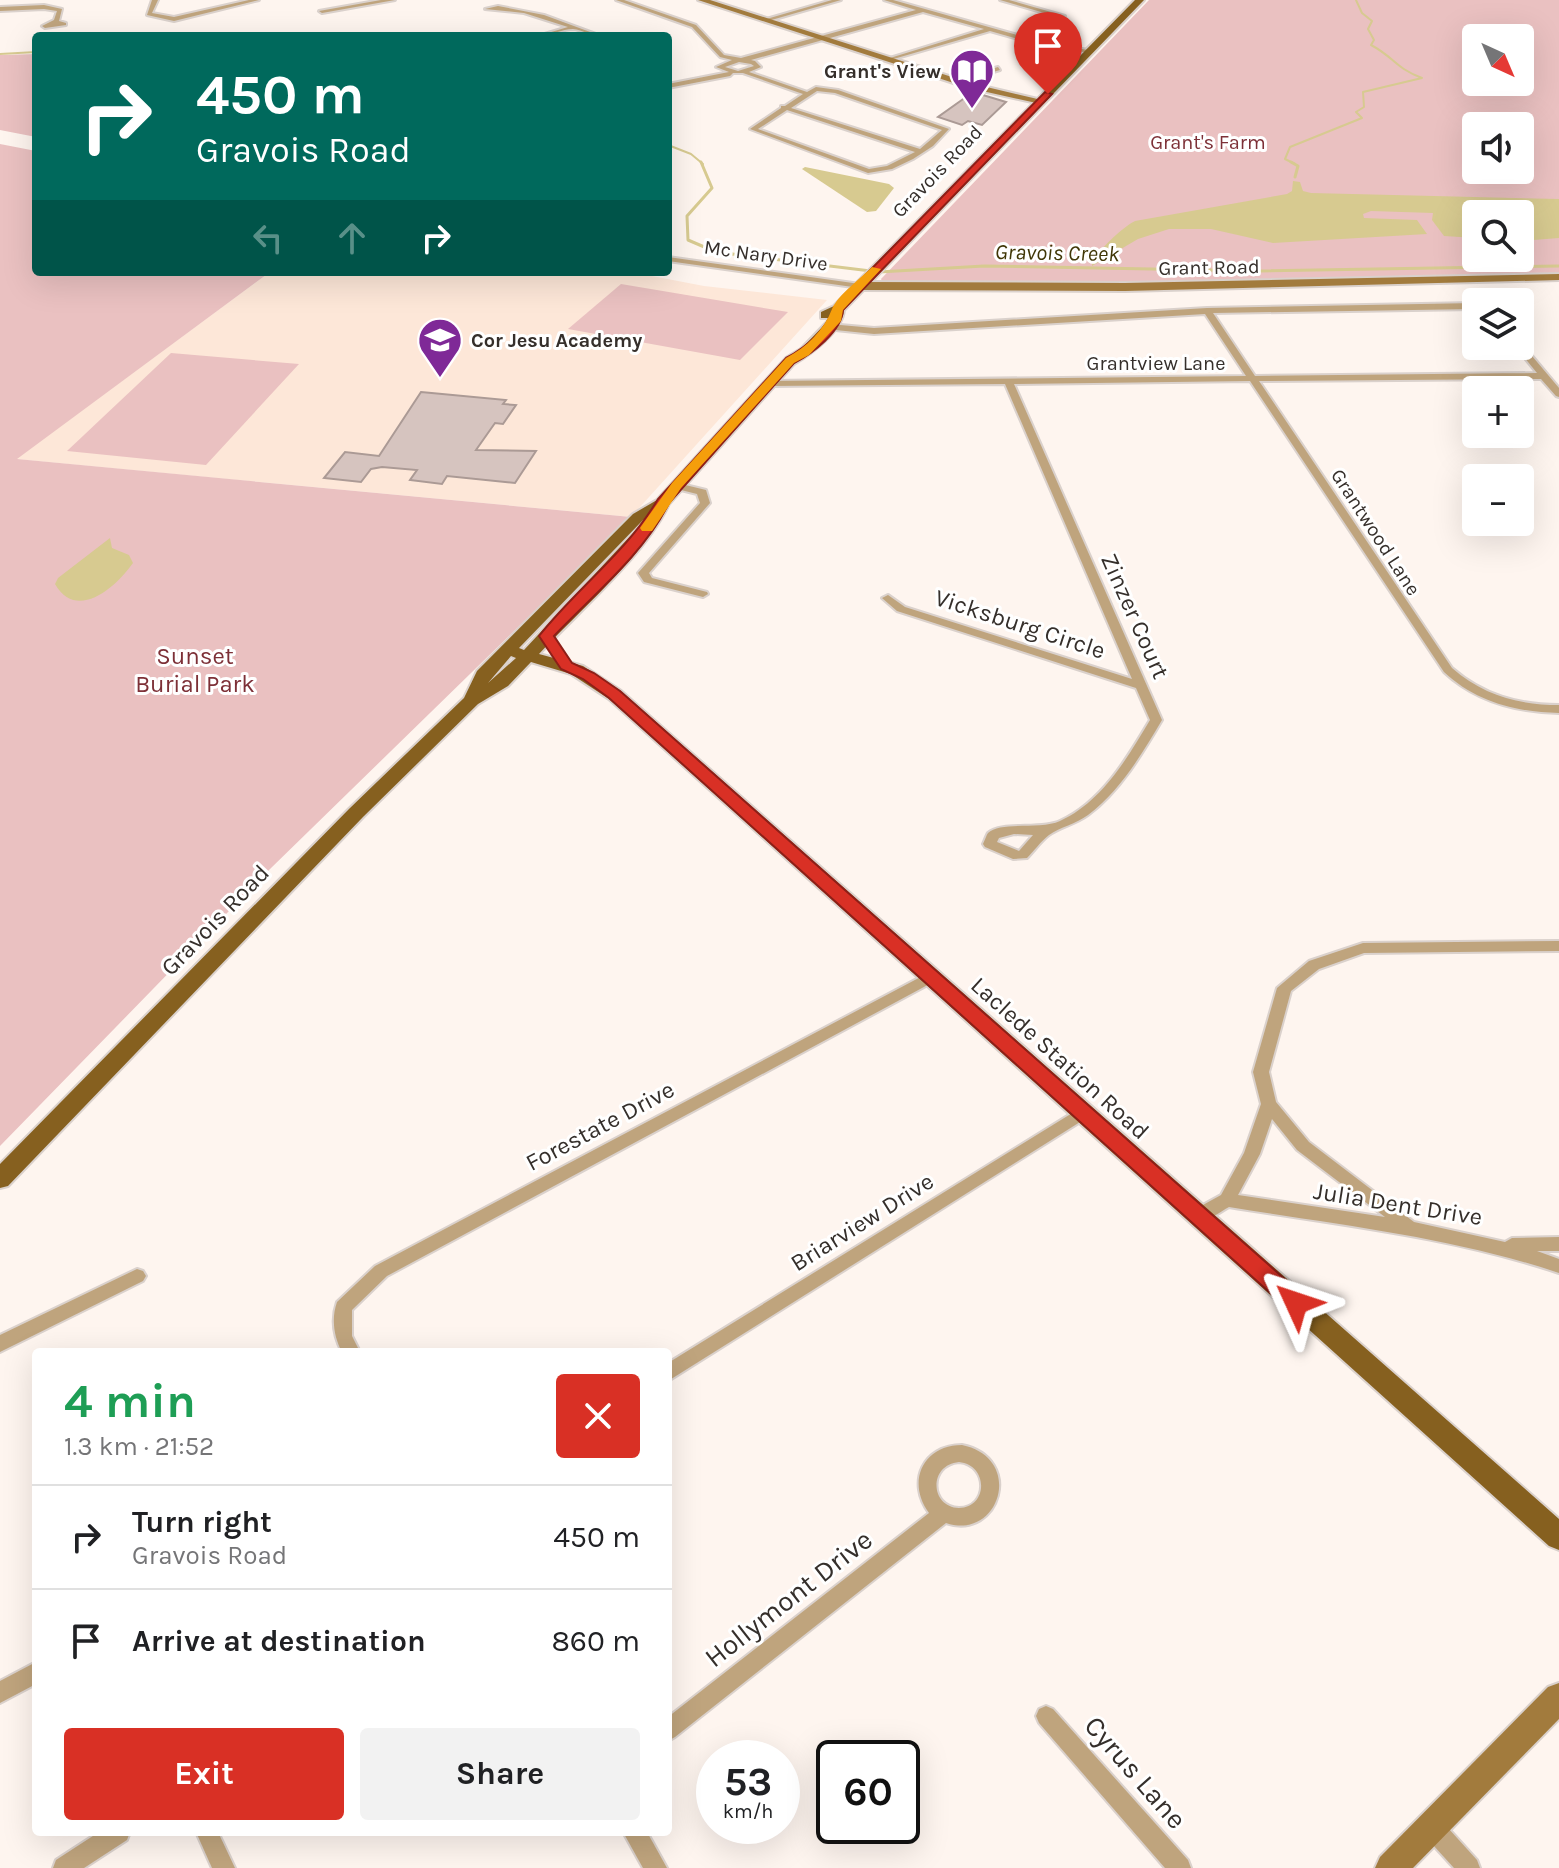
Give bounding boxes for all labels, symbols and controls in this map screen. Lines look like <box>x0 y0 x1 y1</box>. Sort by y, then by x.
pin <box>1014 12 1082 94</box>
icon: arrive <box>1026 24 1070 68</box>
north arrow <box>1462 24 1534 96</box>
map controls <box>1462 24 1534 536</box>
library icon: Grant's View <box>948 47 996 110</box>
place label: Grant's View <box>824 60 941 83</box>
text: 450 m <box>196 62 365 127</box>
icon: right <box>64 64 168 168</box>
button: sound <box>1462 112 1534 184</box>
street label: Gravois Road <box>888 120 987 222</box>
text: Gravois Road <box>196 129 411 171</box>
park label: Grant's Farm <box>1150 131 1266 154</box>
button: search <box>1462 200 1534 272</box>
icon: left <box>246 216 290 260</box>
icon: ahead <box>330 216 374 260</box>
icon: right <box>414 216 458 260</box>
street label: Mc Nary Drive <box>703 235 829 276</box>
water label: Gravois Creek <box>995 239 1120 267</box>
street label: Grant Road <box>1158 255 1260 280</box>
button: layers <box>1462 288 1534 360</box>
school or university icon: Cor Jesu Academy <box>416 316 464 379</box>
place label: Cor Jesu Academy <box>471 329 642 352</box>
street label: Grantview Lane <box>1087 352 1225 375</box>
button: + <box>1462 376 1534 448</box>
button: − <box>1462 464 1534 536</box>
street label: Grantwood Lane <box>1326 465 1425 600</box>
street label: Zinzer Court <box>1095 549 1175 683</box>
street label: Vicksburg Circle <box>931 583 1109 665</box>
park label: Sunset Burial Park <box>135 642 255 698</box>
street label: Gravois Road <box>155 859 275 981</box>
street label: Laclede Station Road <box>965 971 1155 1145</box>
street label: Forestate Drive <box>521 1075 679 1177</box>
street label: Briarview Drive <box>785 1167 939 1277</box>
street label: Julia Dent Drive <box>1312 1177 1484 1231</box>
position arrow <box>1254 1261 1338 1345</box>
text: 4 min <box>64 1373 196 1429</box>
button: close <box>556 1374 640 1458</box>
text: 1.3 km · 21:52 <box>64 1431 214 1462</box>
text: Turn right <box>132 1504 272 1540</box>
icon: right <box>64 1515 108 1559</box>
text: 450 m <box>553 1519 640 1555</box>
street label: Hollymont Drive <box>698 1523 879 1674</box>
text: Gravois Road <box>132 1540 287 1571</box>
icon: arrive <box>64 1619 108 1663</box>
text: Arrive at destination <box>132 1623 426 1659</box>
text: 860 m <box>551 1623 640 1659</box>
street label: Cyrus Lane <box>1078 1709 1193 1835</box>
button: Exit <box>64 1728 344 1820</box>
button: Share <box>360 1728 640 1820</box>
speed limit sign: 60 <box>816 1740 920 1844</box>
text: 53 <box>724 1758 772 1805</box>
text: km/h <box>723 1800 773 1823</box>

